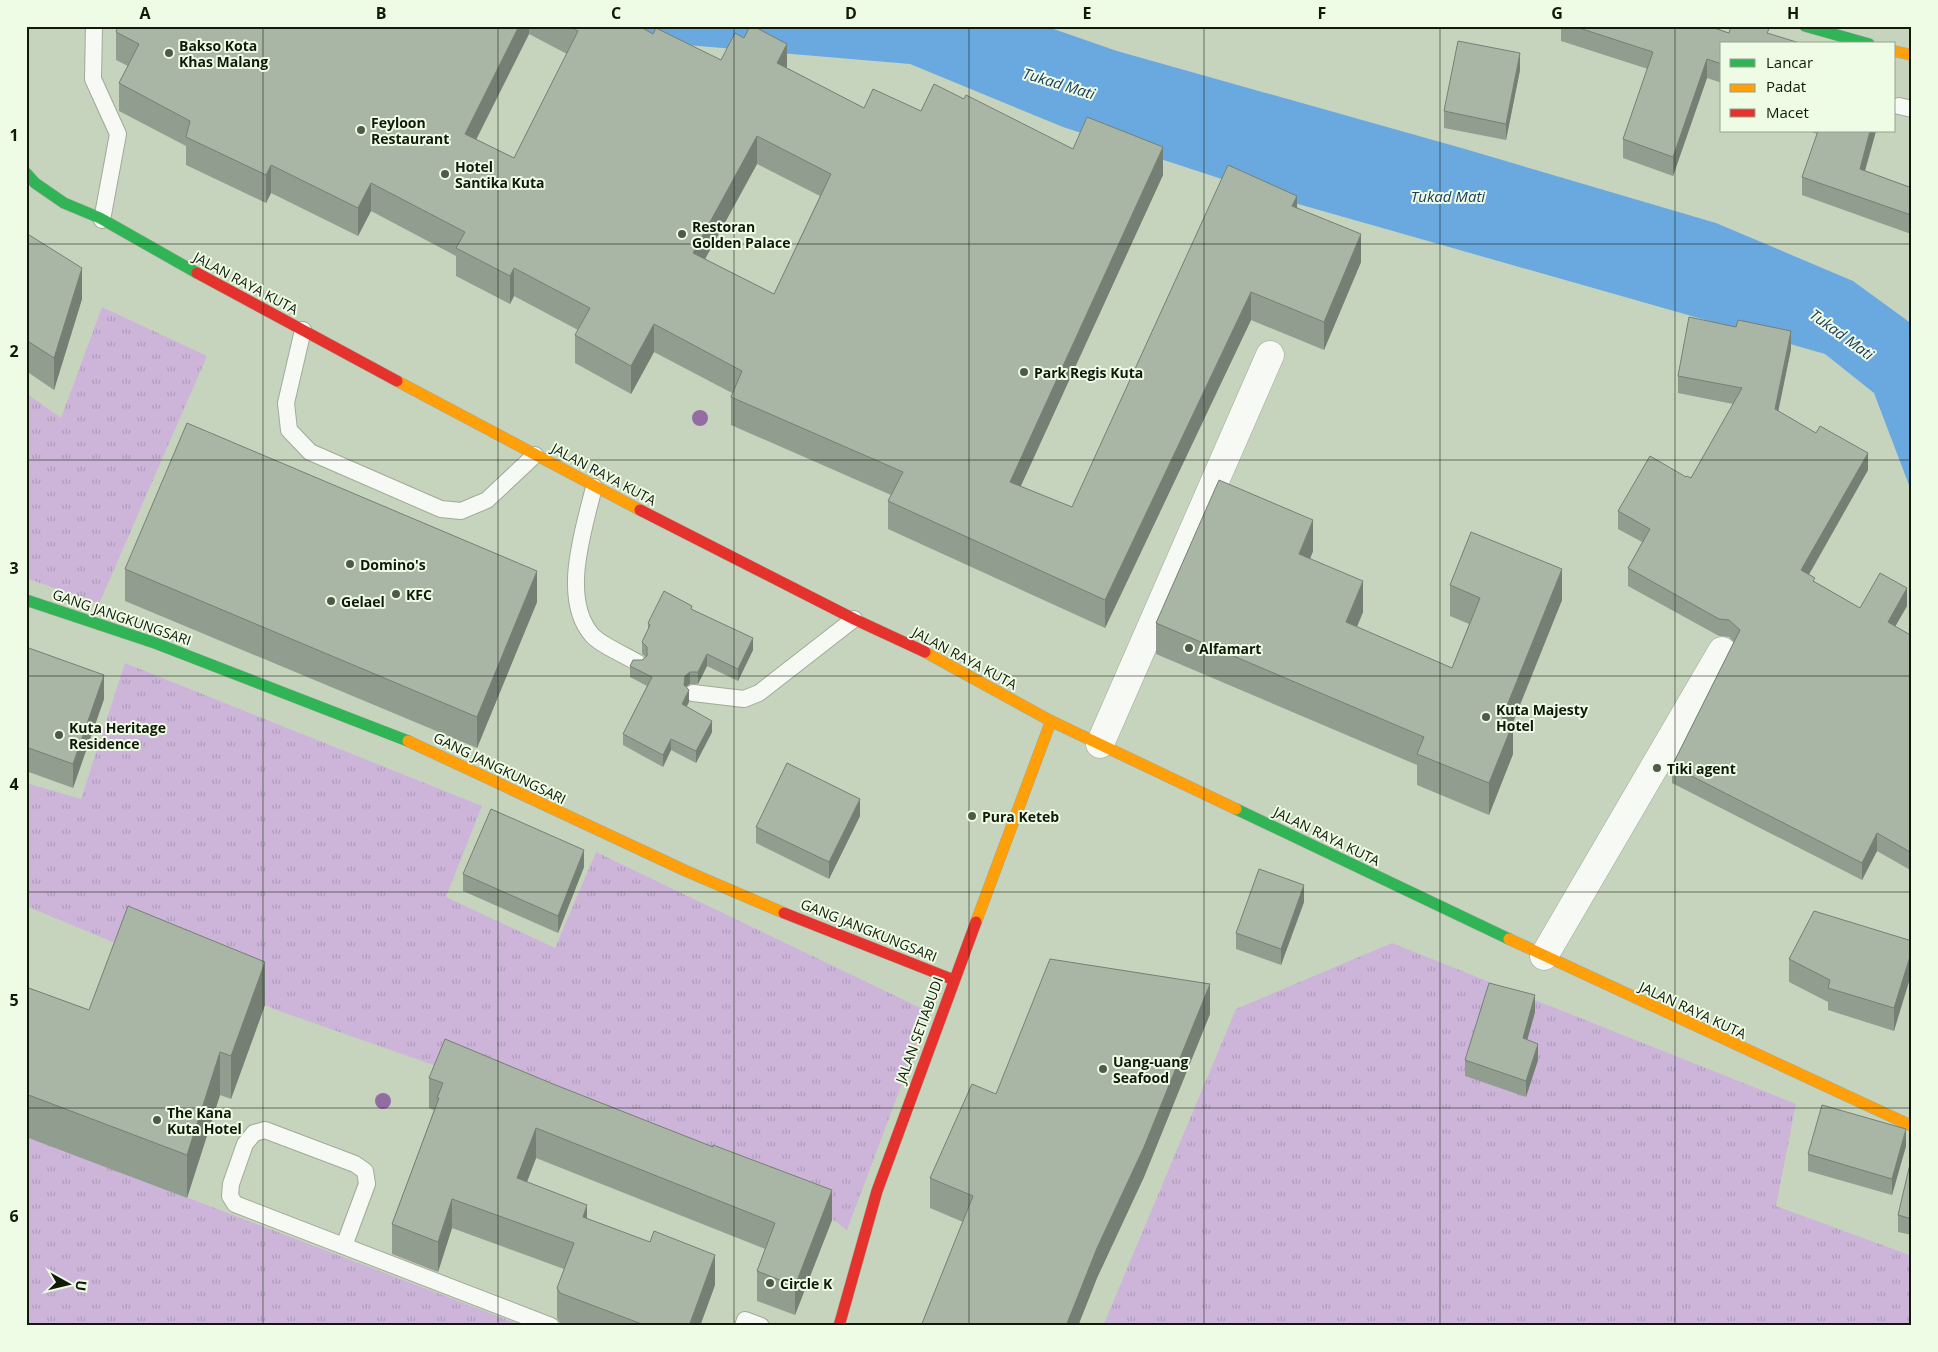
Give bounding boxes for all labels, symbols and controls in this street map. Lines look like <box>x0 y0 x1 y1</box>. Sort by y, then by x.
text: A <box>139 2 151 24</box>
text: B <box>376 2 386 24</box>
text: C <box>611 2 621 24</box>
text: D <box>845 2 857 24</box>
text: E <box>1083 2 1092 24</box>
text: F <box>1318 2 1326 24</box>
text: G <box>1551 2 1563 24</box>
text: H <box>1787 2 1799 24</box>
place label: Bakso Kota Khas Malang <box>179 36 268 71</box>
legend <box>1720 42 1896 132</box>
marker: Bakso Kota Khas Malang <box>163 47 175 59</box>
text: Lancar <box>1766 52 1813 72</box>
water label: Tukad Mati <box>1021 63 1098 103</box>
text: Padat <box>1766 76 1806 96</box>
text: Macet <box>1766 102 1809 122</box>
place label: Feyloon Restaurant <box>371 113 449 148</box>
text: 1 <box>9 124 19 146</box>
marker: Feyloon Restaurant <box>355 124 367 136</box>
place label: Hotel Santika Kuta <box>455 157 545 192</box>
marker: Hotel Santika Kuta <box>439 168 451 180</box>
water label: Tukad Mati <box>1411 186 1485 206</box>
place label: Restoran Golden Palace <box>692 217 791 252</box>
marker: Restoran Golden Palace <box>676 228 688 240</box>
street label: JALAN RAYA KUTA <box>189 246 302 319</box>
water label: Tukad Mati <box>1806 304 1878 364</box>
text: 2 <box>9 340 19 362</box>
place label: Park Regis Kuta <box>1034 363 1143 382</box>
marker: Park Regis Kuta <box>1018 366 1030 378</box>
street label: JALAN RAYA KUTA <box>547 437 660 510</box>
place label: Domino's <box>360 555 426 574</box>
text: 3 <box>9 557 19 579</box>
marker: Domino's <box>344 558 356 570</box>
street label: GANG JANGKUNGSARI <box>50 584 194 650</box>
place label: KFC <box>406 585 432 604</box>
marker: KFC <box>390 588 402 600</box>
place label: Gelael <box>341 592 385 611</box>
marker: Gelael <box>325 595 337 607</box>
street label: JALAN RAYA KUTA <box>908 621 1021 694</box>
place label: Alfamart <box>1199 639 1261 658</box>
marker: Alfamart <box>1183 642 1195 654</box>
place label: Kuta Majesty Hotel <box>1496 700 1588 735</box>
marker: Kuta Majesty Hotel <box>1480 711 1492 723</box>
place label: Kuta Heritage Residence <box>69 718 166 753</box>
street label: GANG JANGKUNGSARI <box>431 728 569 808</box>
marker: Kuta Heritage Residence <box>53 729 65 741</box>
place label: Tiki agent <box>1667 759 1736 778</box>
marker: Tiki agent <box>1651 762 1663 774</box>
text: 4 <box>9 773 19 795</box>
street label: JALAN RAYA KUTA <box>1269 801 1383 870</box>
place label: Pura Keteb <box>982 807 1059 826</box>
marker: Pura Keteb <box>966 810 978 822</box>
street label: GANG JANGKUNGSARI <box>798 894 940 966</box>
street label: JALAN SETIABUDI <box>890 974 947 1088</box>
street label: JALAN RAYA KUTA <box>1635 976 1750 1043</box>
text: 5 <box>9 989 19 1011</box>
place label: Uang-uang Seafood <box>1113 1052 1189 1087</box>
marker: Uang-uang Seafood <box>1097 1063 1109 1075</box>
place label: The Kana Kuta Hotel <box>167 1103 242 1138</box>
marker: The Kana Kuta Hotel <box>151 1114 163 1126</box>
text: 6 <box>9 1205 19 1227</box>
north arrow <box>42 1260 92 1310</box>
place label: Circle K <box>780 1274 833 1293</box>
marker: Circle K <box>764 1277 776 1289</box>
text: U <box>71 1279 92 1292</box>

